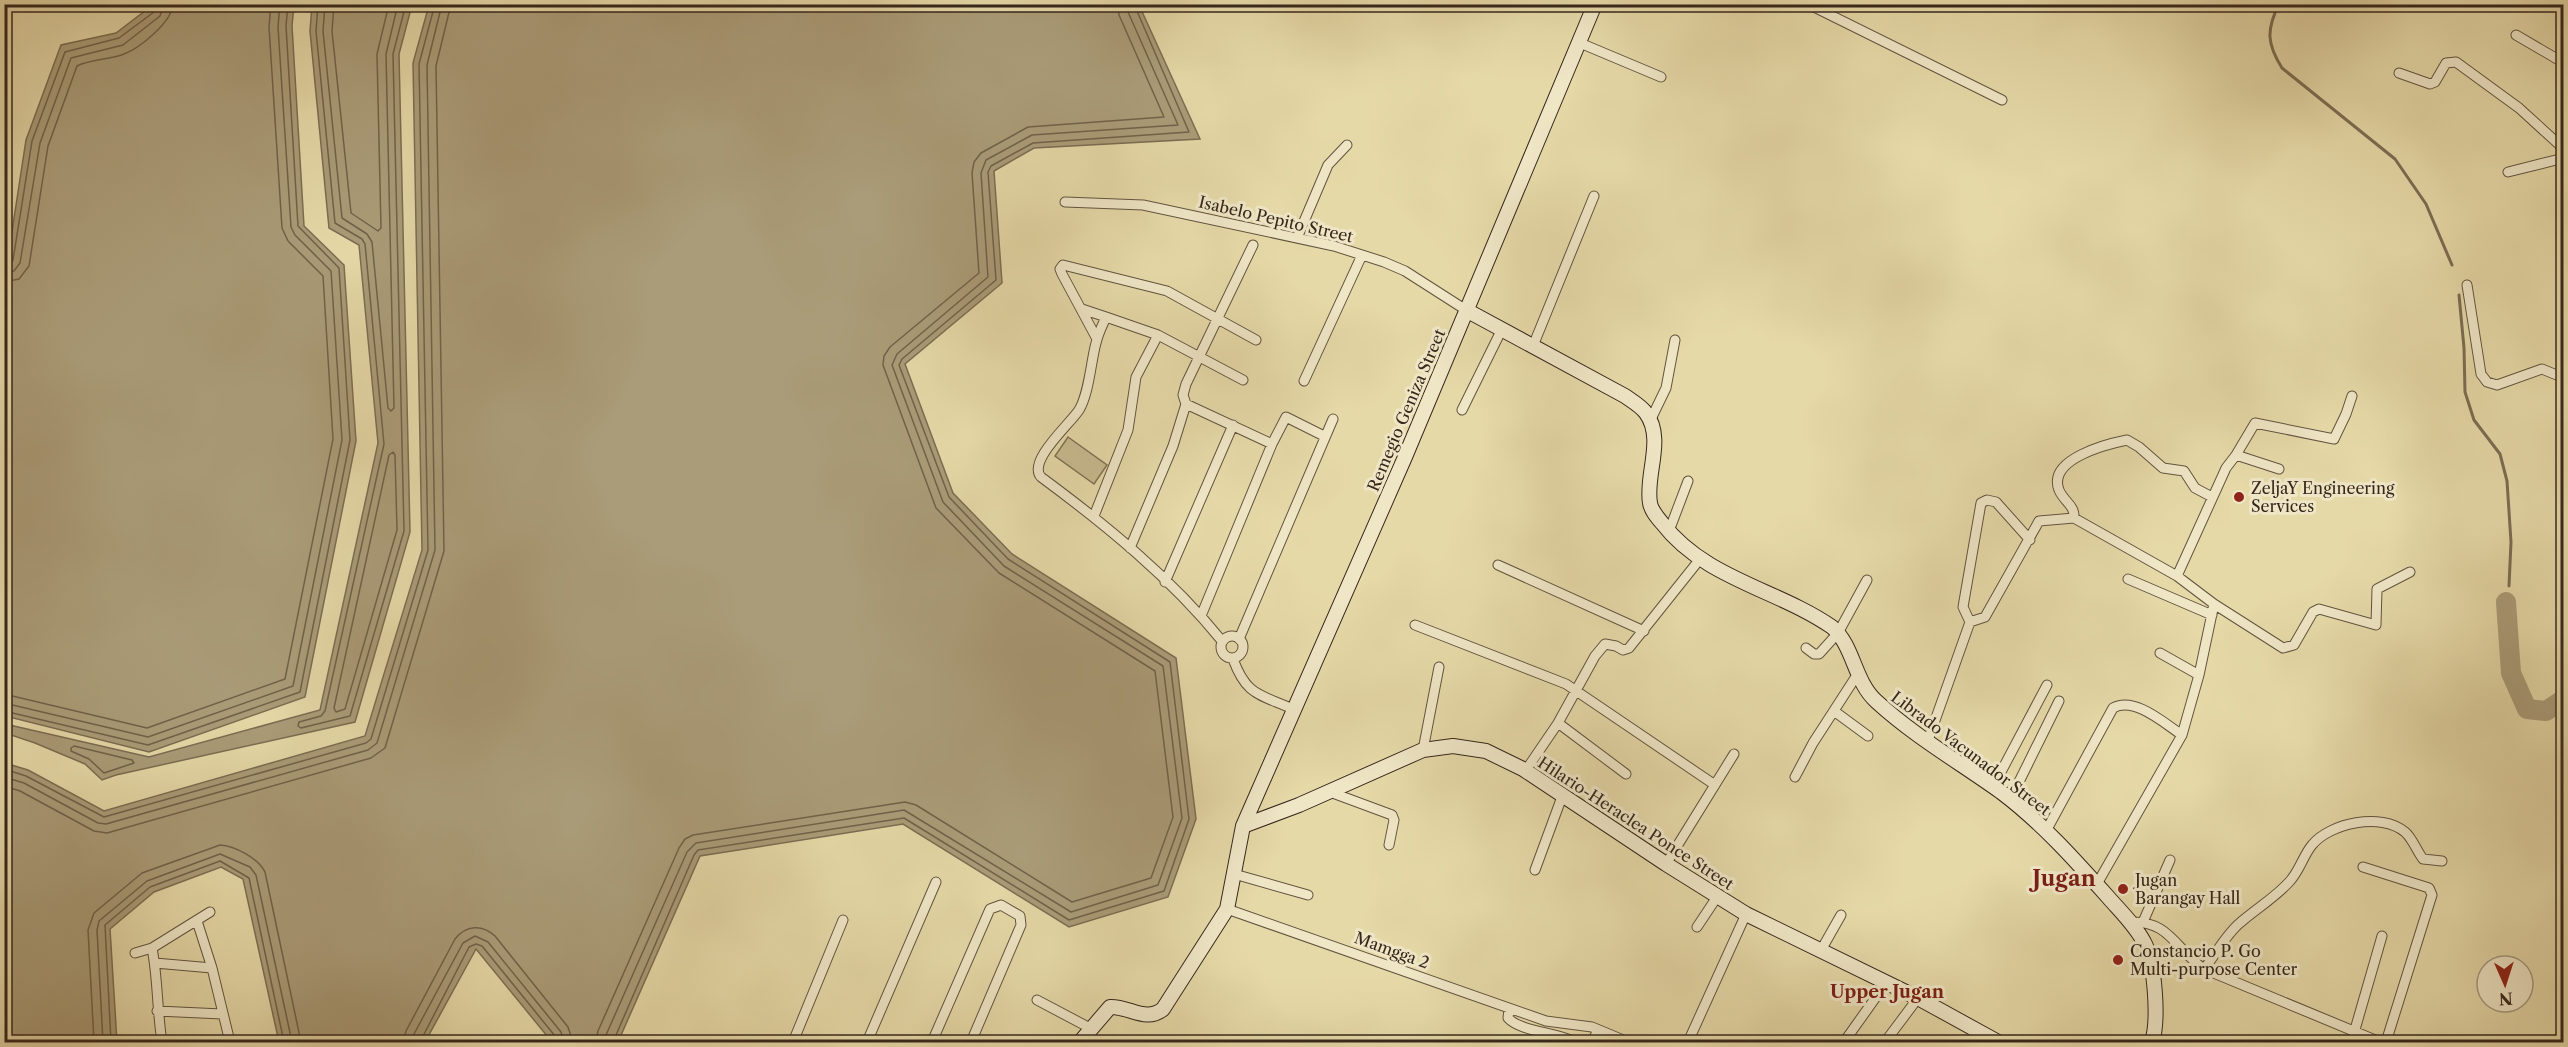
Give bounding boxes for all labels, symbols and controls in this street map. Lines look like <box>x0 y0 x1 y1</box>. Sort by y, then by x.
street label: Isabelo Pepito Street <box>1197 192 1355 247</box>
street label: Remegio Geniza Street <box>1363 325 1449 494</box>
place label: ZeljaY Engineering Services <box>2251 478 2395 516</box>
marker: ZeljaY Engineering Services <box>2232 490 2246 504</box>
street label: Librado Vacunador Street <box>1887 687 2055 820</box>
street label: Hilario-Heraclea Ponce Street <box>1534 752 1738 894</box>
district label: Jugan <box>2028 865 2096 892</box>
place label: Jugan Barangay Hall <box>2132 870 2241 908</box>
marker: Jugan Barangay Hall <box>2116 882 2130 896</box>
street label: Mamgga 2 <box>1352 927 1432 973</box>
place label: Constancio P. Go Multi-purpose Center <box>2130 941 2298 979</box>
marker: Constancio P. Go Multi-purpose Center <box>2111 953 2125 967</box>
north arrow <box>2475 954 2535 1014</box>
district label: Upper Jugan <box>1830 981 1945 1003</box>
text: N <box>2498 989 2513 1009</box>

